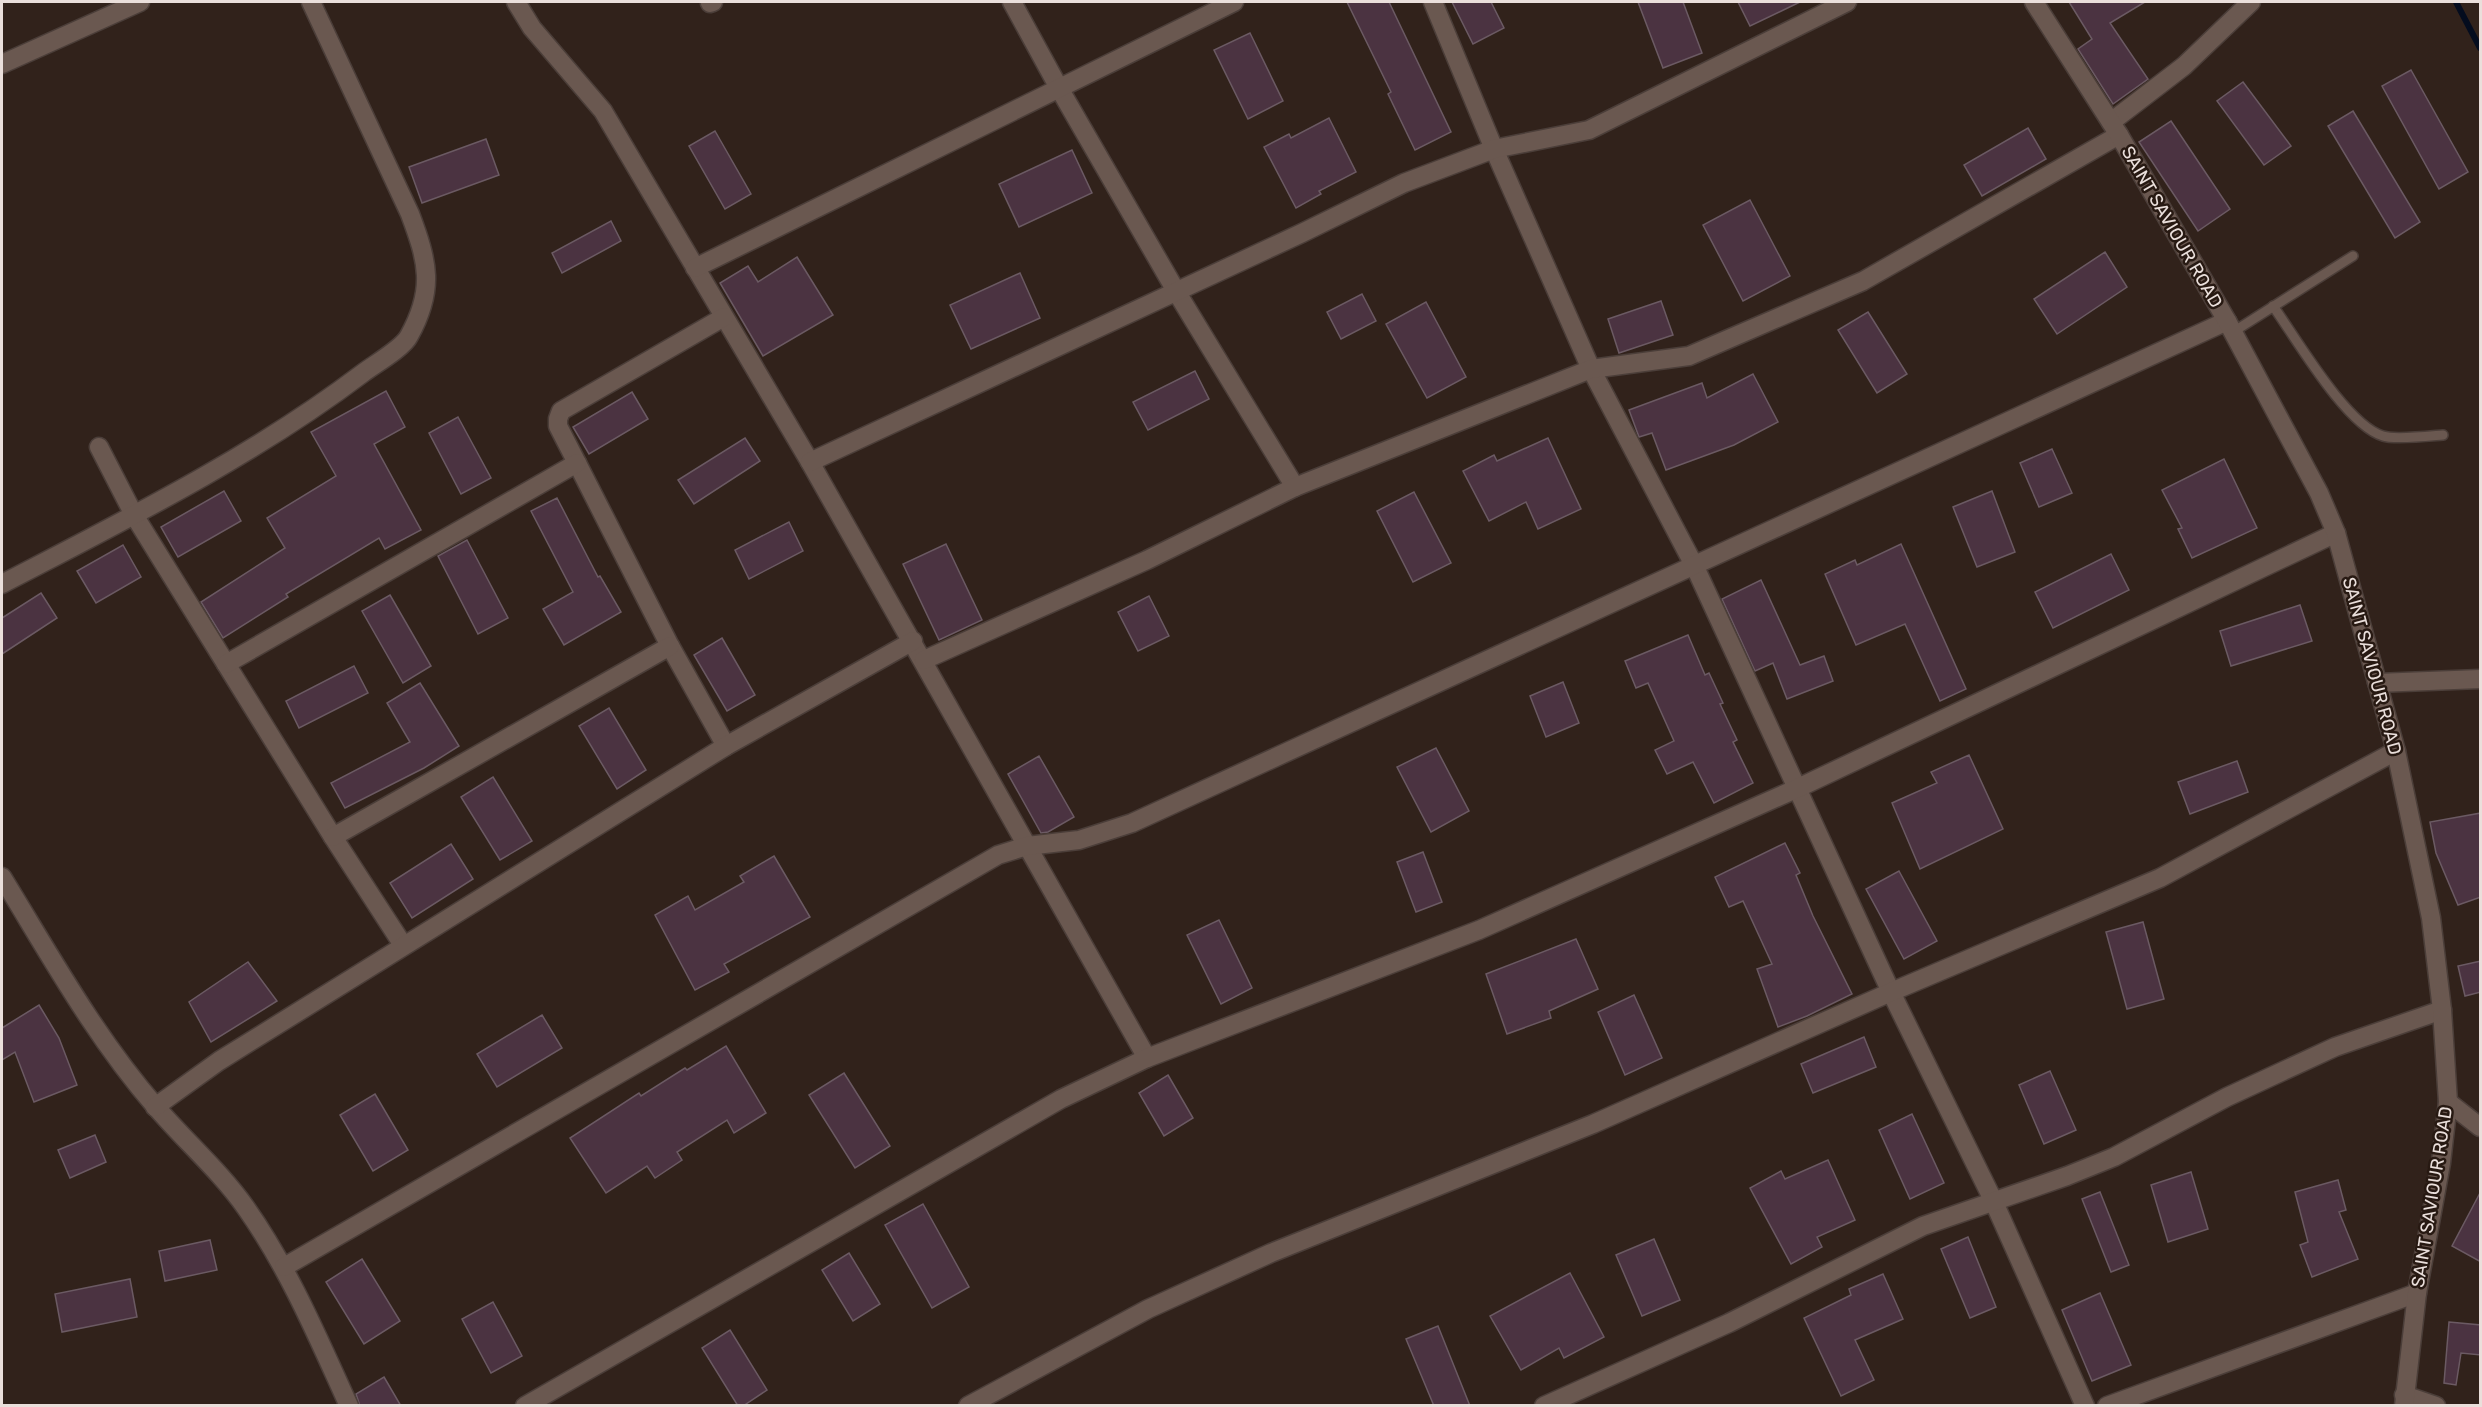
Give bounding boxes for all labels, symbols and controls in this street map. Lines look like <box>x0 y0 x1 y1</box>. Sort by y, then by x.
street label: SAINT SAVIOUR ROAD <box>2117 142 2227 312</box>
street label: SAINT SAVIOUR ROAD <box>2338 575 2406 757</box>
street label: SAINT SAVIOUR ROAD <box>2407 1105 2457 1289</box>

